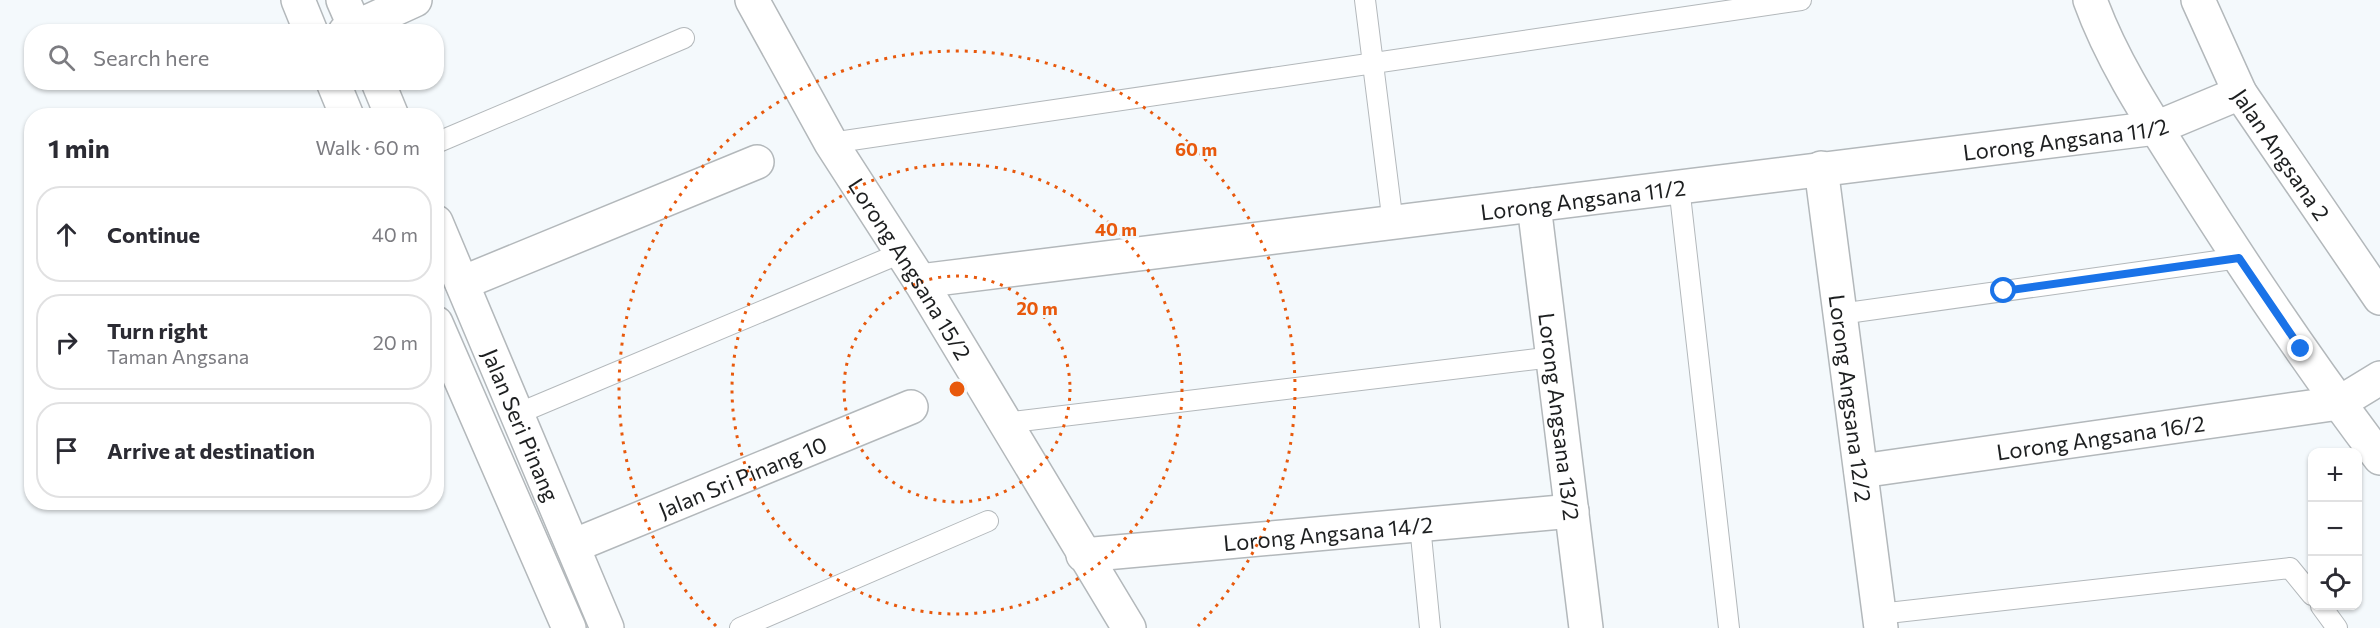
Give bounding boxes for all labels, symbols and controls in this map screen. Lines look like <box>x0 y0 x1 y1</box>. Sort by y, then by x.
search box <box>24 24 444 90</box>
icon: search <box>45 41 78 74</box>
text: Search here <box>93 44 209 71</box>
street label: Jalan Angsana 2 <box>2227 83 2336 225</box>
street label: Lorong Angsana 11/2 <box>1961 111 2172 165</box>
text: 1 min <box>48 132 110 163</box>
text: Walk · 60 m <box>315 135 420 159</box>
text: 60 m <box>1175 138 1217 160</box>
street label: Lorong Angsana 15/2 <box>843 173 978 364</box>
street label: Lorong Angsana 11/2 <box>1479 173 1687 225</box>
icon: ahead <box>50 218 83 251</box>
text: 40 m <box>1095 218 1137 240</box>
text: Continue <box>107 221 200 248</box>
text: 40 m <box>372 222 418 246</box>
route start <box>1990 277 2016 303</box>
street label: Lorong Angsana 12/2 <box>1824 293 1878 504</box>
text: 20 m <box>1016 297 1058 319</box>
street label: Lorong Angsana 13/2 <box>1534 311 1586 522</box>
text: Turn right <box>107 317 208 344</box>
icon: right <box>50 326 83 359</box>
text: 20 m <box>373 330 418 354</box>
route end <box>2287 335 2313 361</box>
text: Taman Angsana <box>107 344 249 368</box>
street label: Jalan Seri Pinang <box>477 344 566 505</box>
centre of rings <box>947 379 967 399</box>
street label: Lorong Angsana 16/2 <box>1995 409 2206 465</box>
street label: Jalan Sri Pinang 10 <box>654 430 830 523</box>
icon: arrive <box>50 434 83 467</box>
text: Arrive at destination <box>107 437 315 464</box>
map controls <box>2308 448 2362 610</box>
button: + <box>2308 448 2362 502</box>
button: − <box>2308 502 2362 556</box>
street label: Lorong Angsana 14/2 <box>1222 510 1434 556</box>
button: locate <box>2308 556 2362 610</box>

